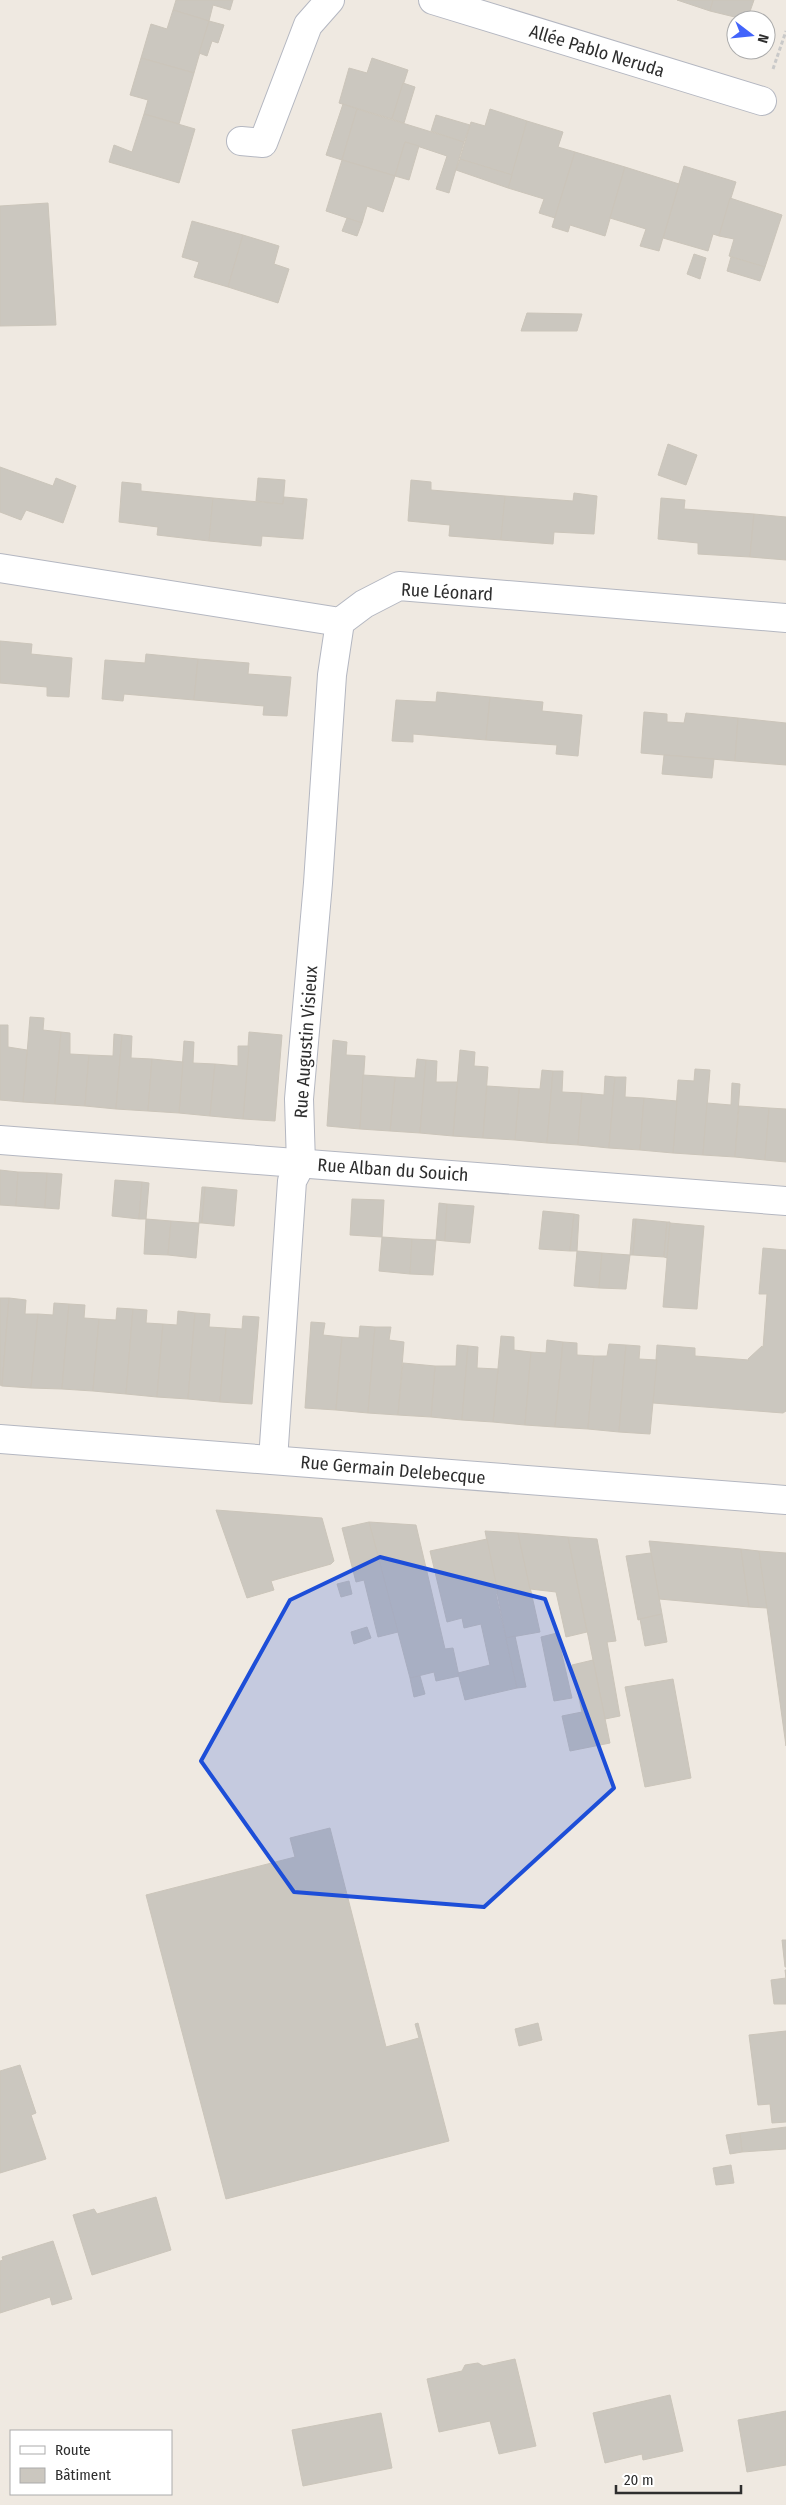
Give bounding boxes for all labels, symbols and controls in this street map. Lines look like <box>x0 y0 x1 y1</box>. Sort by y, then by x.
north arrow <box>726 10 776 60</box>
street label: Allée Pablo Neruda <box>527 20 667 82</box>
text: N <box>754 32 772 45</box>
street label: Rue Léonard <box>400 579 494 605</box>
street label: Rue Augustin Visieux <box>290 965 322 1119</box>
street label: Rue Alban du Souich <box>317 1154 469 1186</box>
street label: Rue Germain Delebecque <box>300 1451 486 1489</box>
legend <box>10 2430 172 2495</box>
text: Route <box>55 2441 91 2459</box>
scale bar <box>616 2462 741 2494</box>
text: Bâtiment <box>55 2466 111 2484</box>
text: 20 m <box>624 2471 654 2489</box>

